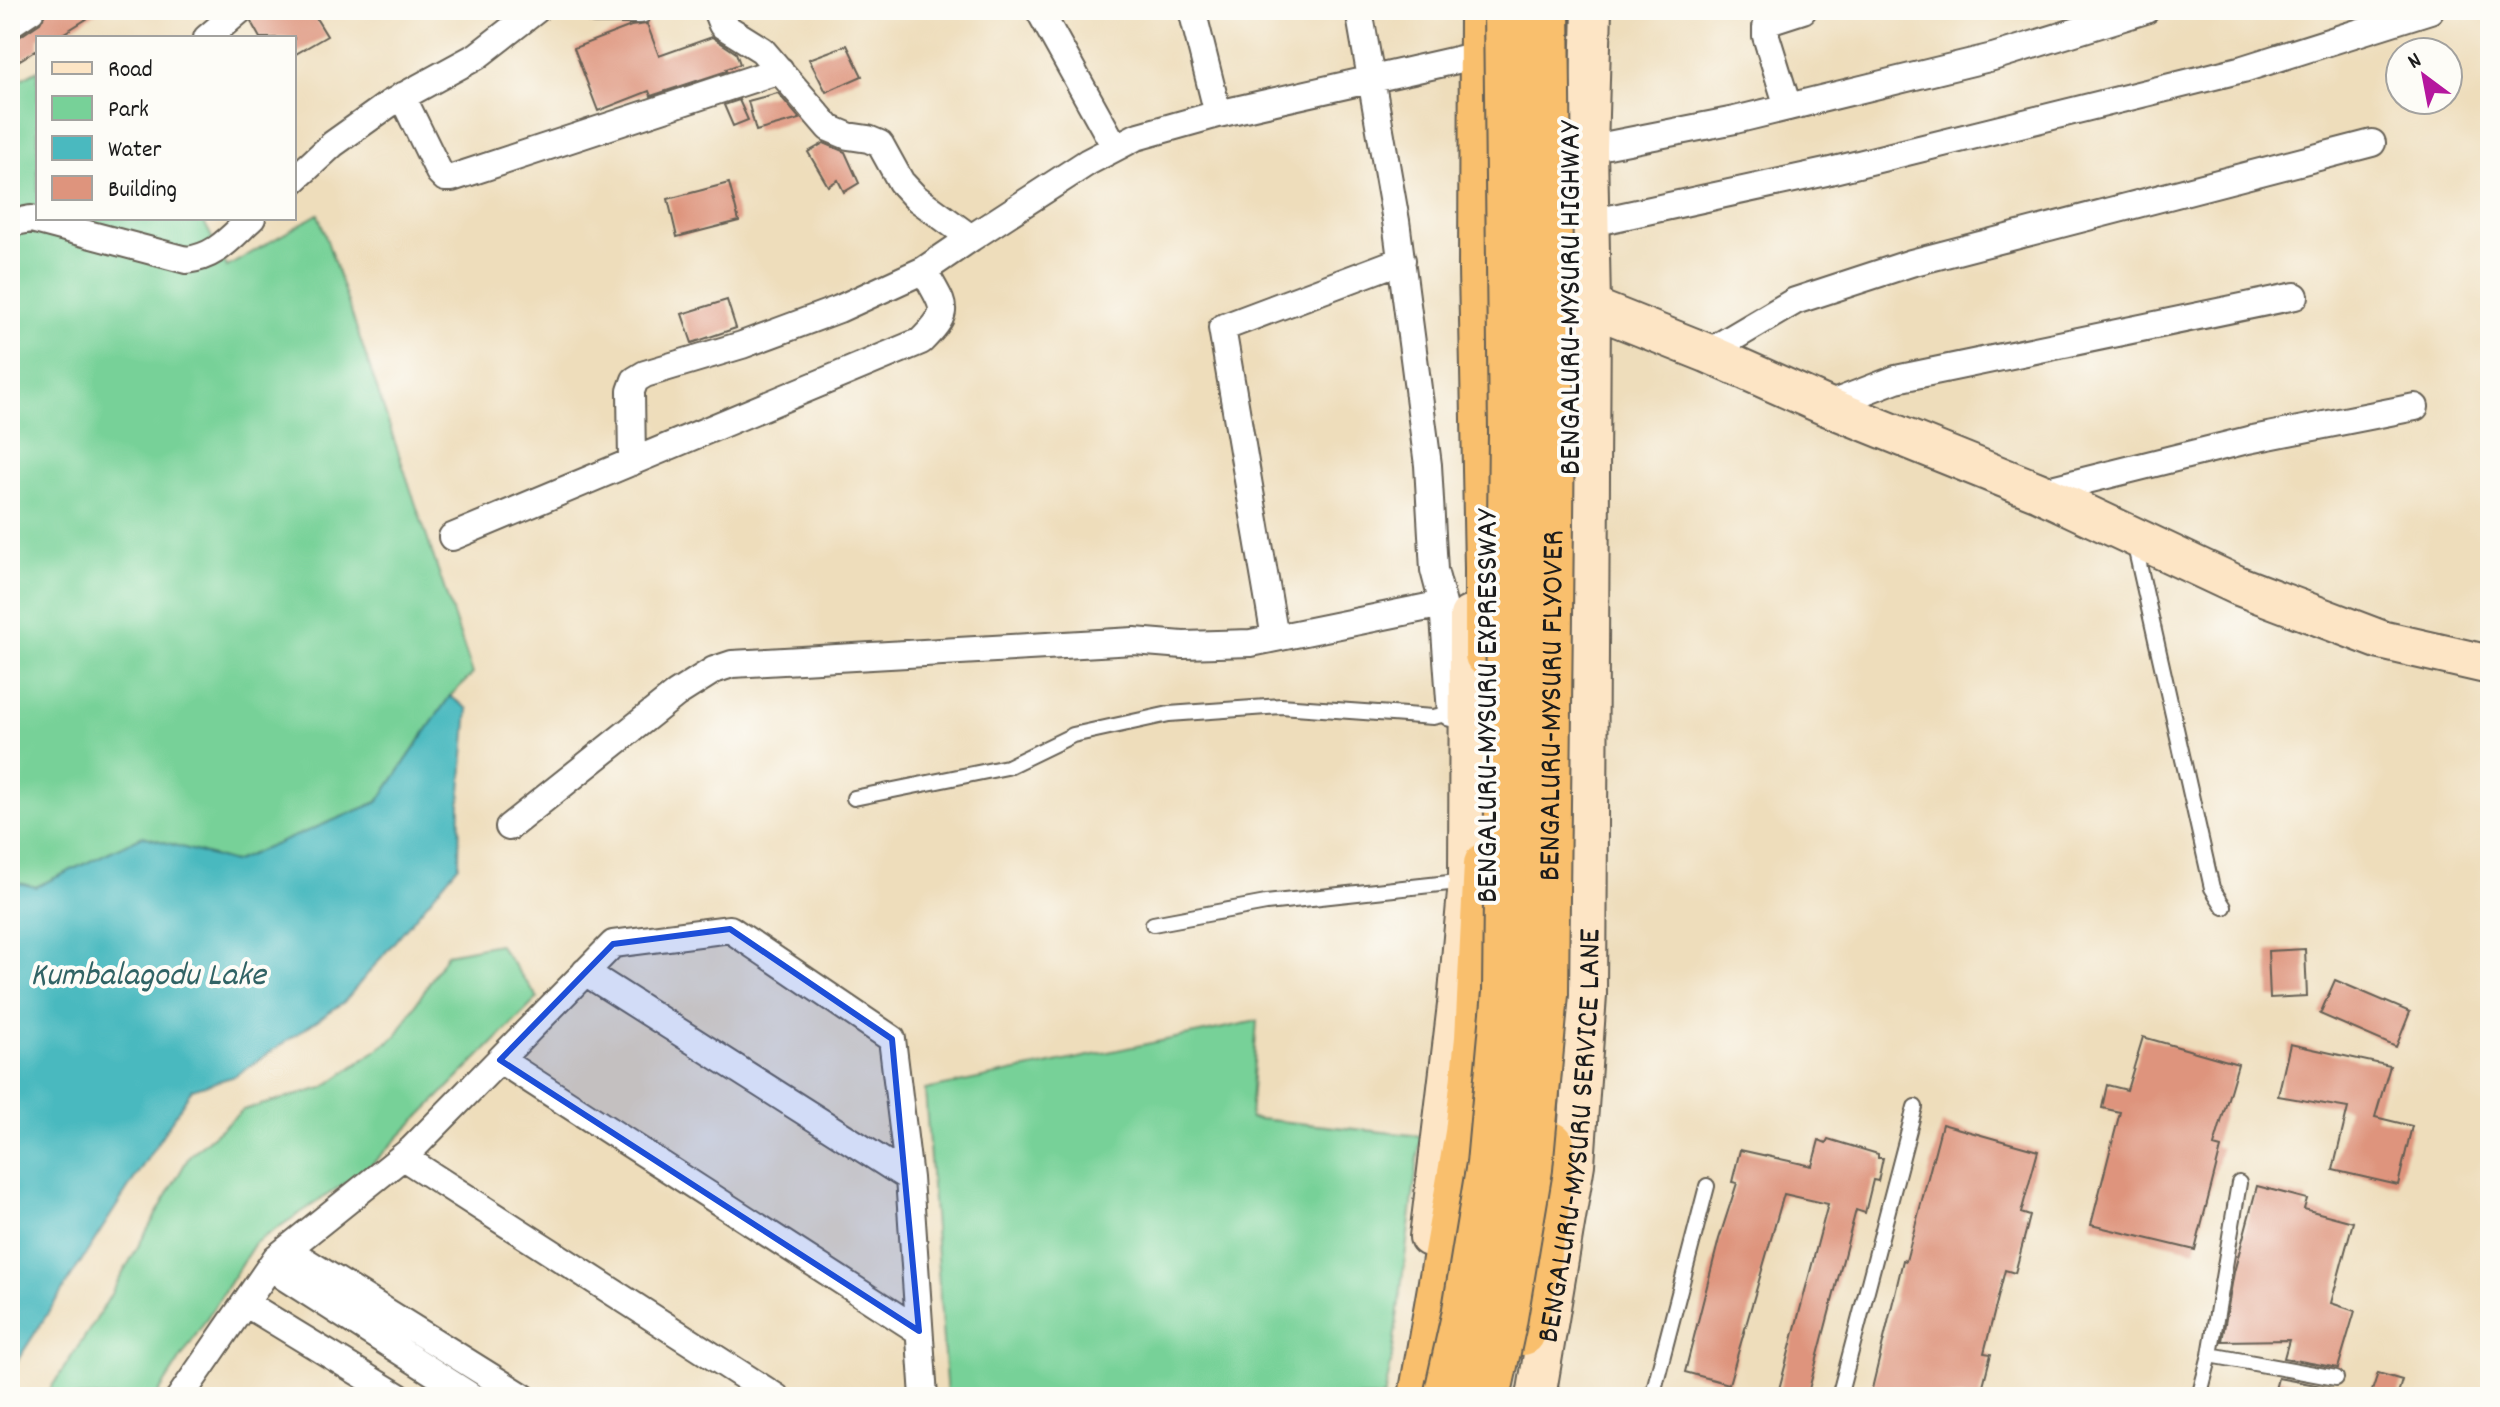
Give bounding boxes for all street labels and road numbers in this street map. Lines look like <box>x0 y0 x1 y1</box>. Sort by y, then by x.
street label: BENGALURU-MYSURU HIGHWAY <box>1550 120 1596 475</box>
street label: BENGALURU-MYSURU EXPRESSWAY <box>1467 508 1513 903</box>
street label: BENGALURU-MYSURU FLYOVER <box>1529 530 1579 881</box>
street label: BENGALURU-MYSURU SERVICE LANE <box>1527 928 1615 1347</box>

